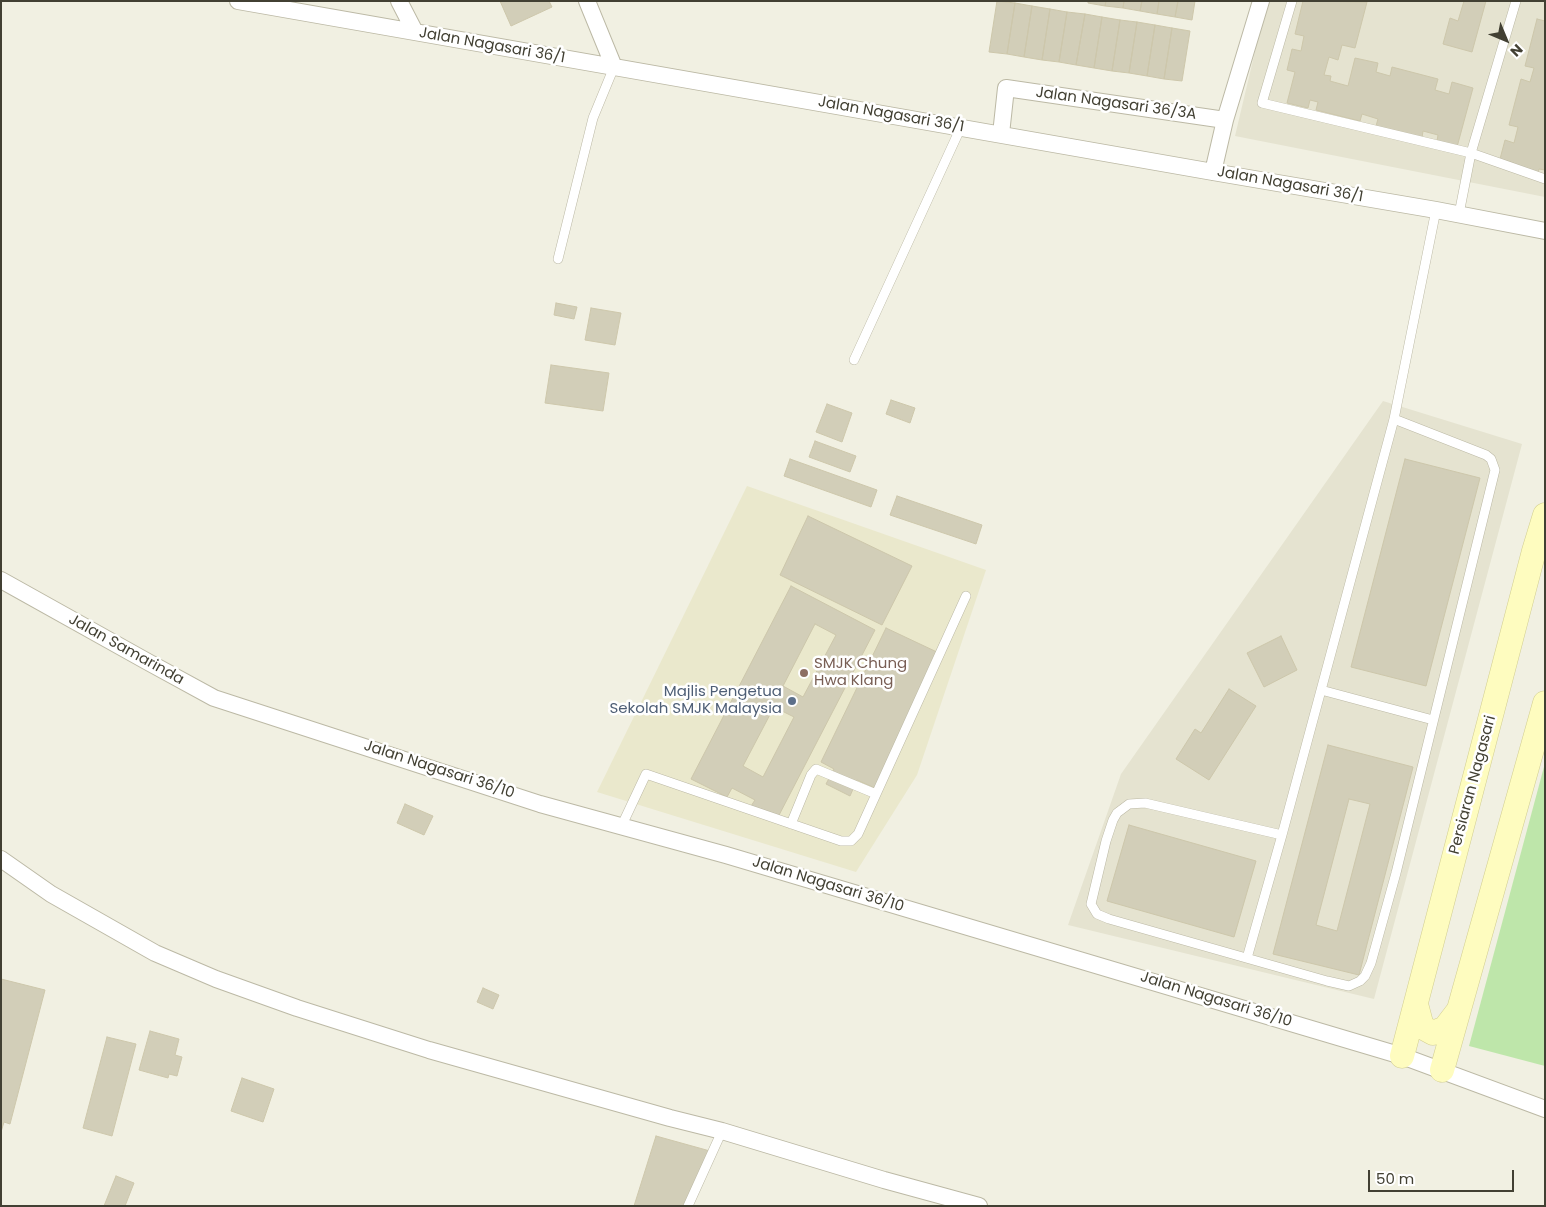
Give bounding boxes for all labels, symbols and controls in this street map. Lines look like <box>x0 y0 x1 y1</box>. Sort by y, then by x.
north arrow <box>1481 15 1531 65</box>
street label: Jalan Nagasari 36/1 <box>418 24 566 68</box>
text: N <box>1506 40 1527 61</box>
street label: Jalan Nagasari 36/3A <box>1034 84 1198 124</box>
street label: Jalan Nagasari 36/1 <box>817 93 965 137</box>
street label: Jalan Nagasari 36/1 <box>1216 163 1364 207</box>
street label: Jalan Samarinda <box>65 611 187 689</box>
place label: SMJK Chung Hwa Klang <box>814 655 907 690</box>
marker: SMJK Chung Hwa Klang <box>798 667 810 679</box>
place label: Majlis Pengetua Sekolah SMJK Malaysia <box>609 683 782 718</box>
marker: Majlis Pengetua Sekolah SMJK Malaysia <box>786 695 798 707</box>
street label: Persiaran Nagasari <box>1446 714 1500 856</box>
street label: Jalan Nagasari 36/10 <box>361 737 517 803</box>
street label: Jalan Nagasari 36/10 <box>750 853 906 917</box>
street label: Jalan Nagasari 36/10 <box>1138 968 1294 1032</box>
scale bar <box>1371 1160 1517 1192</box>
text: 50 m <box>1376 1168 1414 1189</box>

